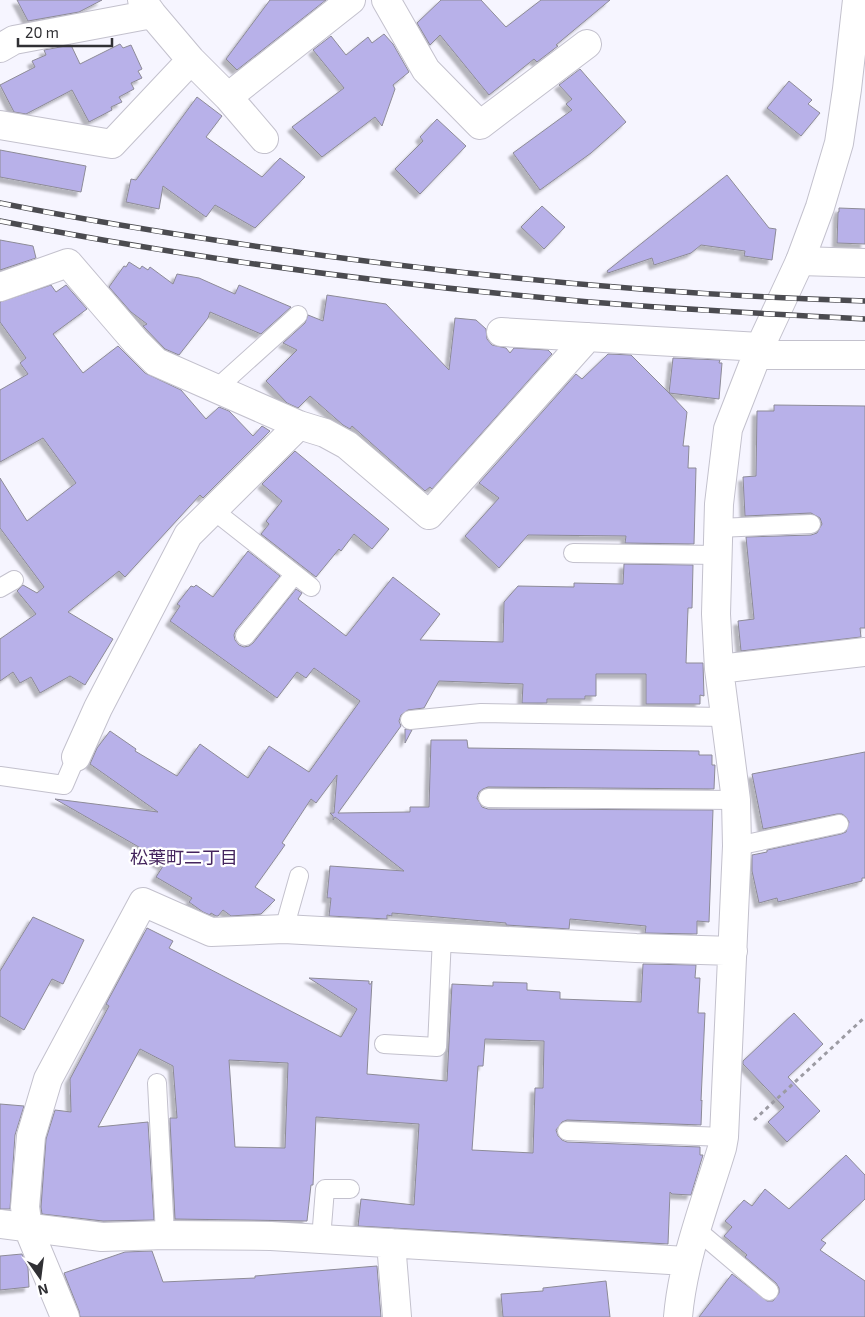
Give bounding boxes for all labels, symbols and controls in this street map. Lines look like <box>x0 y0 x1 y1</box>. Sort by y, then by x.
scale bar <box>18 15 111 47</box>
text: 20 m <box>25 23 59 41</box>
district label: 松葉町二丁目 <box>130 846 238 868</box>
north arrow <box>15 1252 65 1302</box>
text: N <box>36 1281 50 1300</box>

